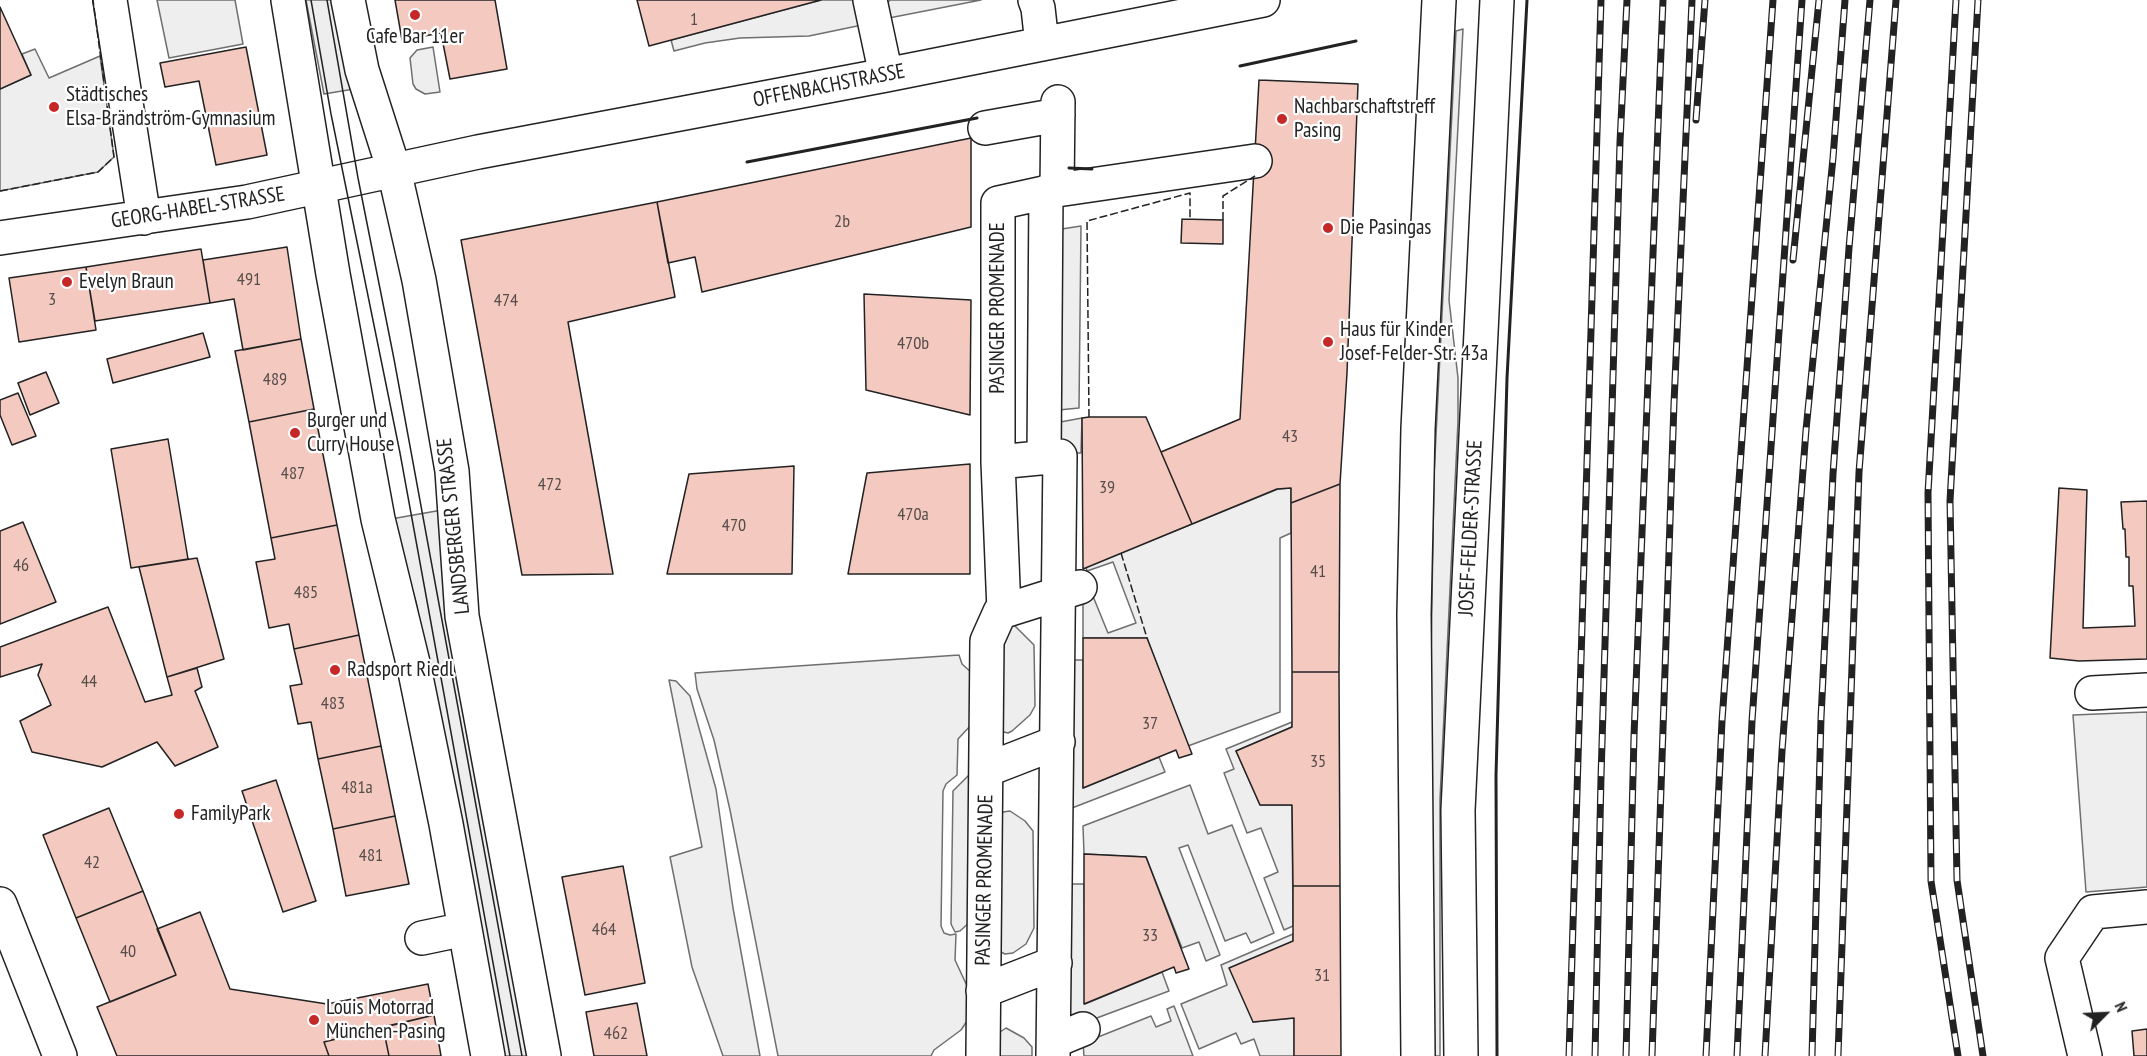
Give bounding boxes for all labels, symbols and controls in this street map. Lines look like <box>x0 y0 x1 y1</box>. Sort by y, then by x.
marker: Cafe Bar 11er <box>408 8 422 22</box>
house number: 1 <box>690 9 698 31</box>
place label: Cafe Bar 11er <box>366 24 464 50</box>
street label: OFFENBACHSTRASSE <box>751 59 907 113</box>
place label: Städtisches Elsa-Brändström-Gymnasium <box>66 82 275 132</box>
place label: Nachbarschaftstreff Pasing <box>1294 94 1435 144</box>
marker: Städtisches Elsa-Brändström-Gymnasium <box>47 100 61 114</box>
marker: Nachbarschaftstreff Pasing <box>1275 112 1289 126</box>
street label: GEORG-HABEL-STRASSE <box>109 182 287 234</box>
house number: 2b <box>834 211 850 233</box>
place label: Die Pasingas <box>1340 215 1431 241</box>
marker: Die Pasingas <box>1321 221 1335 235</box>
street label: PASINGER PROMENADE <box>985 222 1011 394</box>
place label: Evelyn Braun <box>79 269 174 295</box>
house number: 491 <box>237 269 261 291</box>
marker: Evelyn Braun <box>60 275 74 289</box>
house number: 3 <box>48 289 56 311</box>
house number: 474 <box>494 290 518 312</box>
place label: Haus für Kinder Josef-Felder-Str. 43a <box>1340 317 1488 367</box>
house number: 470b <box>897 333 929 355</box>
marker: Haus für Kinder Josef-Felder-Str. 43a <box>1321 335 1335 349</box>
house number: 489 <box>263 369 287 391</box>
place label: Burger und Curry House <box>307 408 395 458</box>
marker: Burger und Curry House <box>288 426 302 440</box>
house number: 43 <box>1282 426 1298 448</box>
street label: LANDSBERGER STRASSE <box>432 437 476 615</box>
street label: JOSEF-FELDER-STRASSE <box>1454 439 1488 617</box>
house number: 487 <box>281 463 305 485</box>
house number: 472 <box>538 474 562 496</box>
house number: 39 <box>1099 477 1115 499</box>
house number: 470a <box>897 504 929 526</box>
house number: 470 <box>722 515 746 537</box>
house number: 46 <box>13 555 29 577</box>
house number: 41 <box>1310 561 1326 583</box>
house number: 485 <box>294 582 318 604</box>
place label: Radsport Riedl <box>347 657 454 683</box>
marker: Radsport Riedl <box>328 663 342 677</box>
house number: 44 <box>81 671 97 693</box>
house number: 483 <box>321 693 345 715</box>
house number: 37 <box>1142 713 1158 735</box>
house number: 35 <box>1310 751 1326 773</box>
house number: 481a <box>341 777 373 799</box>
street label: PASINGER PROMENADE <box>971 794 999 966</box>
place label: FamilyPark <box>191 801 270 827</box>
marker: FamilyPark <box>172 807 186 821</box>
house number: 481 <box>359 845 383 867</box>
house number: 42 <box>84 852 100 874</box>
house number: 464 <box>592 919 616 941</box>
house number: 33 <box>1142 925 1158 947</box>
house number: 40 <box>120 941 136 963</box>
house number: 31 <box>1314 965 1330 987</box>
north arrow <box>2075 984 2135 1044</box>
place label: Louis Motorrad München-Pasing <box>326 995 446 1045</box>
text: N <box>2111 999 2132 1015</box>
marker: Louis Motorrad München-Pasing <box>307 1013 321 1027</box>
house number: 462 <box>604 1023 628 1045</box>

